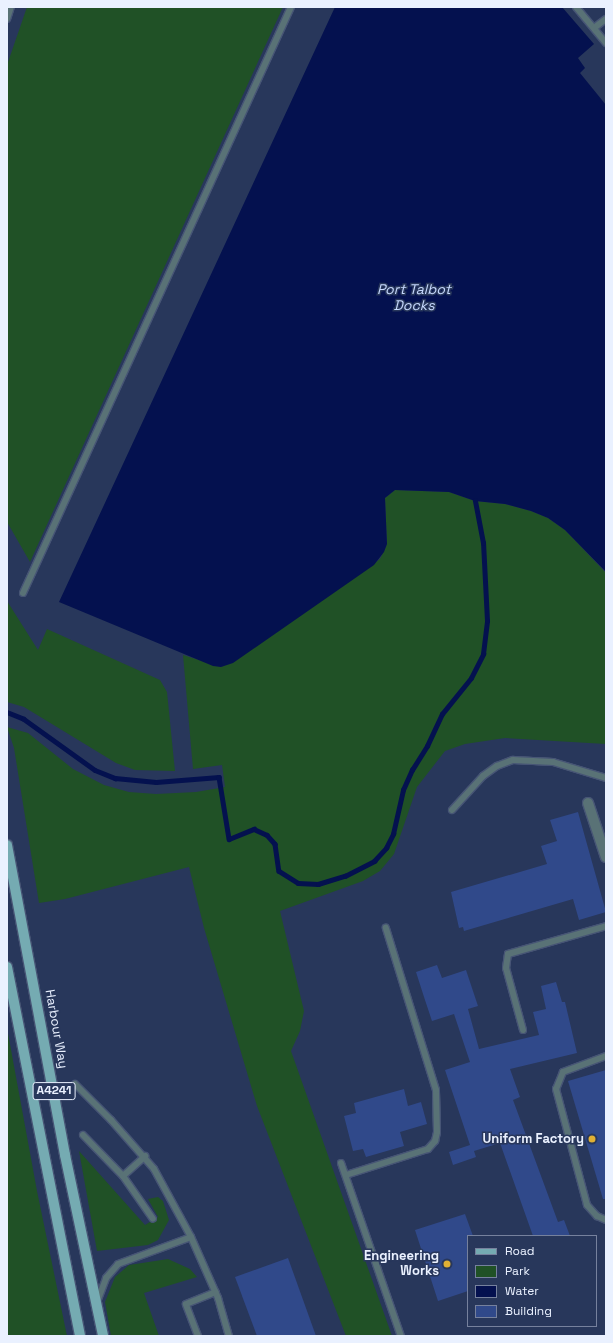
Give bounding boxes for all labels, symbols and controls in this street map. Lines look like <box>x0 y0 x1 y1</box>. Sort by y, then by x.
water label: Port Talbot Docks <box>377 281 451 314</box>
street label: Harbour Way <box>41 988 71 1070</box>
road number: A4241 <box>32 1081 76 1101</box>
place label: Uniform Factory <box>482 1131 584 1147</box>
marker: Uniform Factory <box>587 1134 597 1144</box>
legend <box>467 1235 597 1327</box>
text: Road <box>505 1243 534 1259</box>
place label: Engineering Works <box>364 1249 439 1280</box>
marker: Engineering Works <box>442 1259 452 1269</box>
text: Park <box>505 1263 530 1279</box>
text: Water <box>505 1283 539 1299</box>
text: Building <box>505 1303 552 1319</box>

